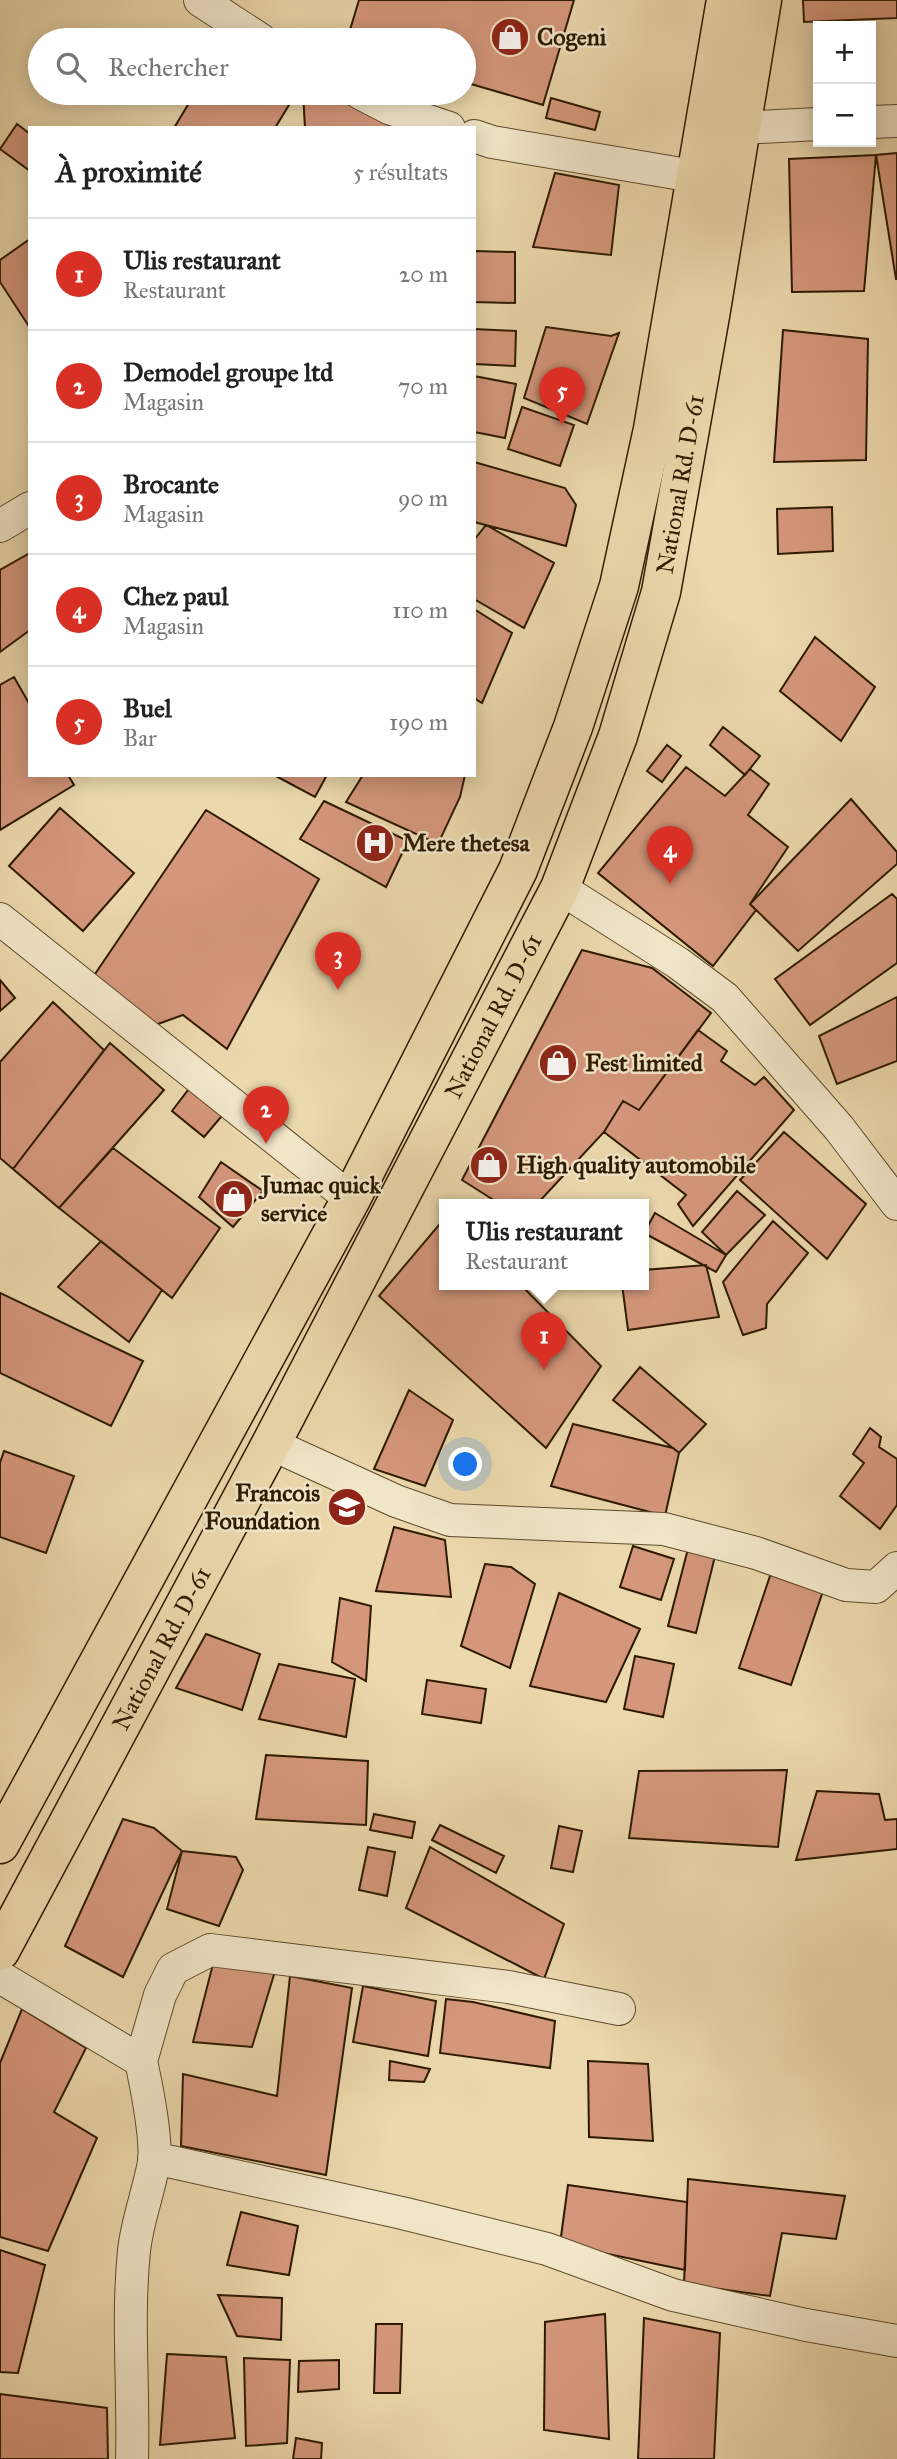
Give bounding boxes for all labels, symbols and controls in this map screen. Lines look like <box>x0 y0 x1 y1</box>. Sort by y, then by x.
shop icon: Cogeni <box>489 16 531 58</box>
map controls <box>813 21 876 147</box>
button: + <box>813 21 876 84</box>
place label: Cogeni <box>537 22 607 52</box>
search box <box>28 28 476 105</box>
icon: search <box>52 48 90 86</box>
text: Rechercher <box>108 51 229 83</box>
button: − <box>813 84 876 147</box>
text: À proximité <box>56 154 202 190</box>
text: 5 résultats <box>353 158 448 186</box>
text: Ulis restaurant <box>123 244 281 276</box>
text: 1 <box>74 260 84 288</box>
text: 20 m <box>399 260 448 288</box>
text: Restaurant <box>123 276 226 304</box>
text: Demodel groupe ltd <box>123 356 333 388</box>
pin: 5 <box>539 367 585 425</box>
text: 2 <box>73 372 85 400</box>
text: 70 m <box>398 372 448 400</box>
text: Magasin <box>123 388 204 416</box>
street label: National Rd. D-61 <box>650 392 711 576</box>
text: Brocante <box>123 468 219 500</box>
text: 3 <box>74 484 84 512</box>
text: 90 m <box>398 484 448 512</box>
text: Magasin <box>123 500 204 528</box>
text: Chez paul <box>123 580 228 612</box>
text: 4 <box>73 596 85 624</box>
text: 110 m <box>392 596 448 624</box>
text: Magasin <box>123 612 204 640</box>
text: Buel <box>123 692 172 724</box>
text: 5 <box>74 708 84 736</box>
text: 190 m <box>389 708 448 736</box>
text: Bar <box>123 724 157 752</box>
hospital icon: Mere thetesa <box>354 822 396 864</box>
pin: 4 <box>647 826 693 884</box>
place label: Mere thetesa <box>402 828 531 858</box>
street label: National Rd. D-61 <box>438 929 549 1104</box>
pin: 3 <box>315 932 361 990</box>
shop icon: Fest limited <box>537 1042 579 1084</box>
place label: Fest limited <box>585 1048 704 1078</box>
pin: 2 <box>243 1086 289 1144</box>
shop icon: High quality automobile <box>468 1144 510 1186</box>
place label: High quality automobile <box>516 1150 756 1180</box>
place label: Jumac quick service <box>258 1170 381 1228</box>
shop icon: Jumac quick service <box>213 1178 255 1220</box>
popup <box>439 1199 649 1290</box>
text: Ulis restaurant <box>465 1215 623 1247</box>
text: Restaurant <box>465 1247 568 1275</box>
pin: 1 <box>521 1312 567 1370</box>
your location <box>448 1447 482 1481</box>
place label: Francois Foundation <box>204 1478 320 1536</box>
school or university icon: Francois Foundation <box>326 1486 368 1528</box>
street label: National Rd. D-61 <box>106 1561 218 1736</box>

